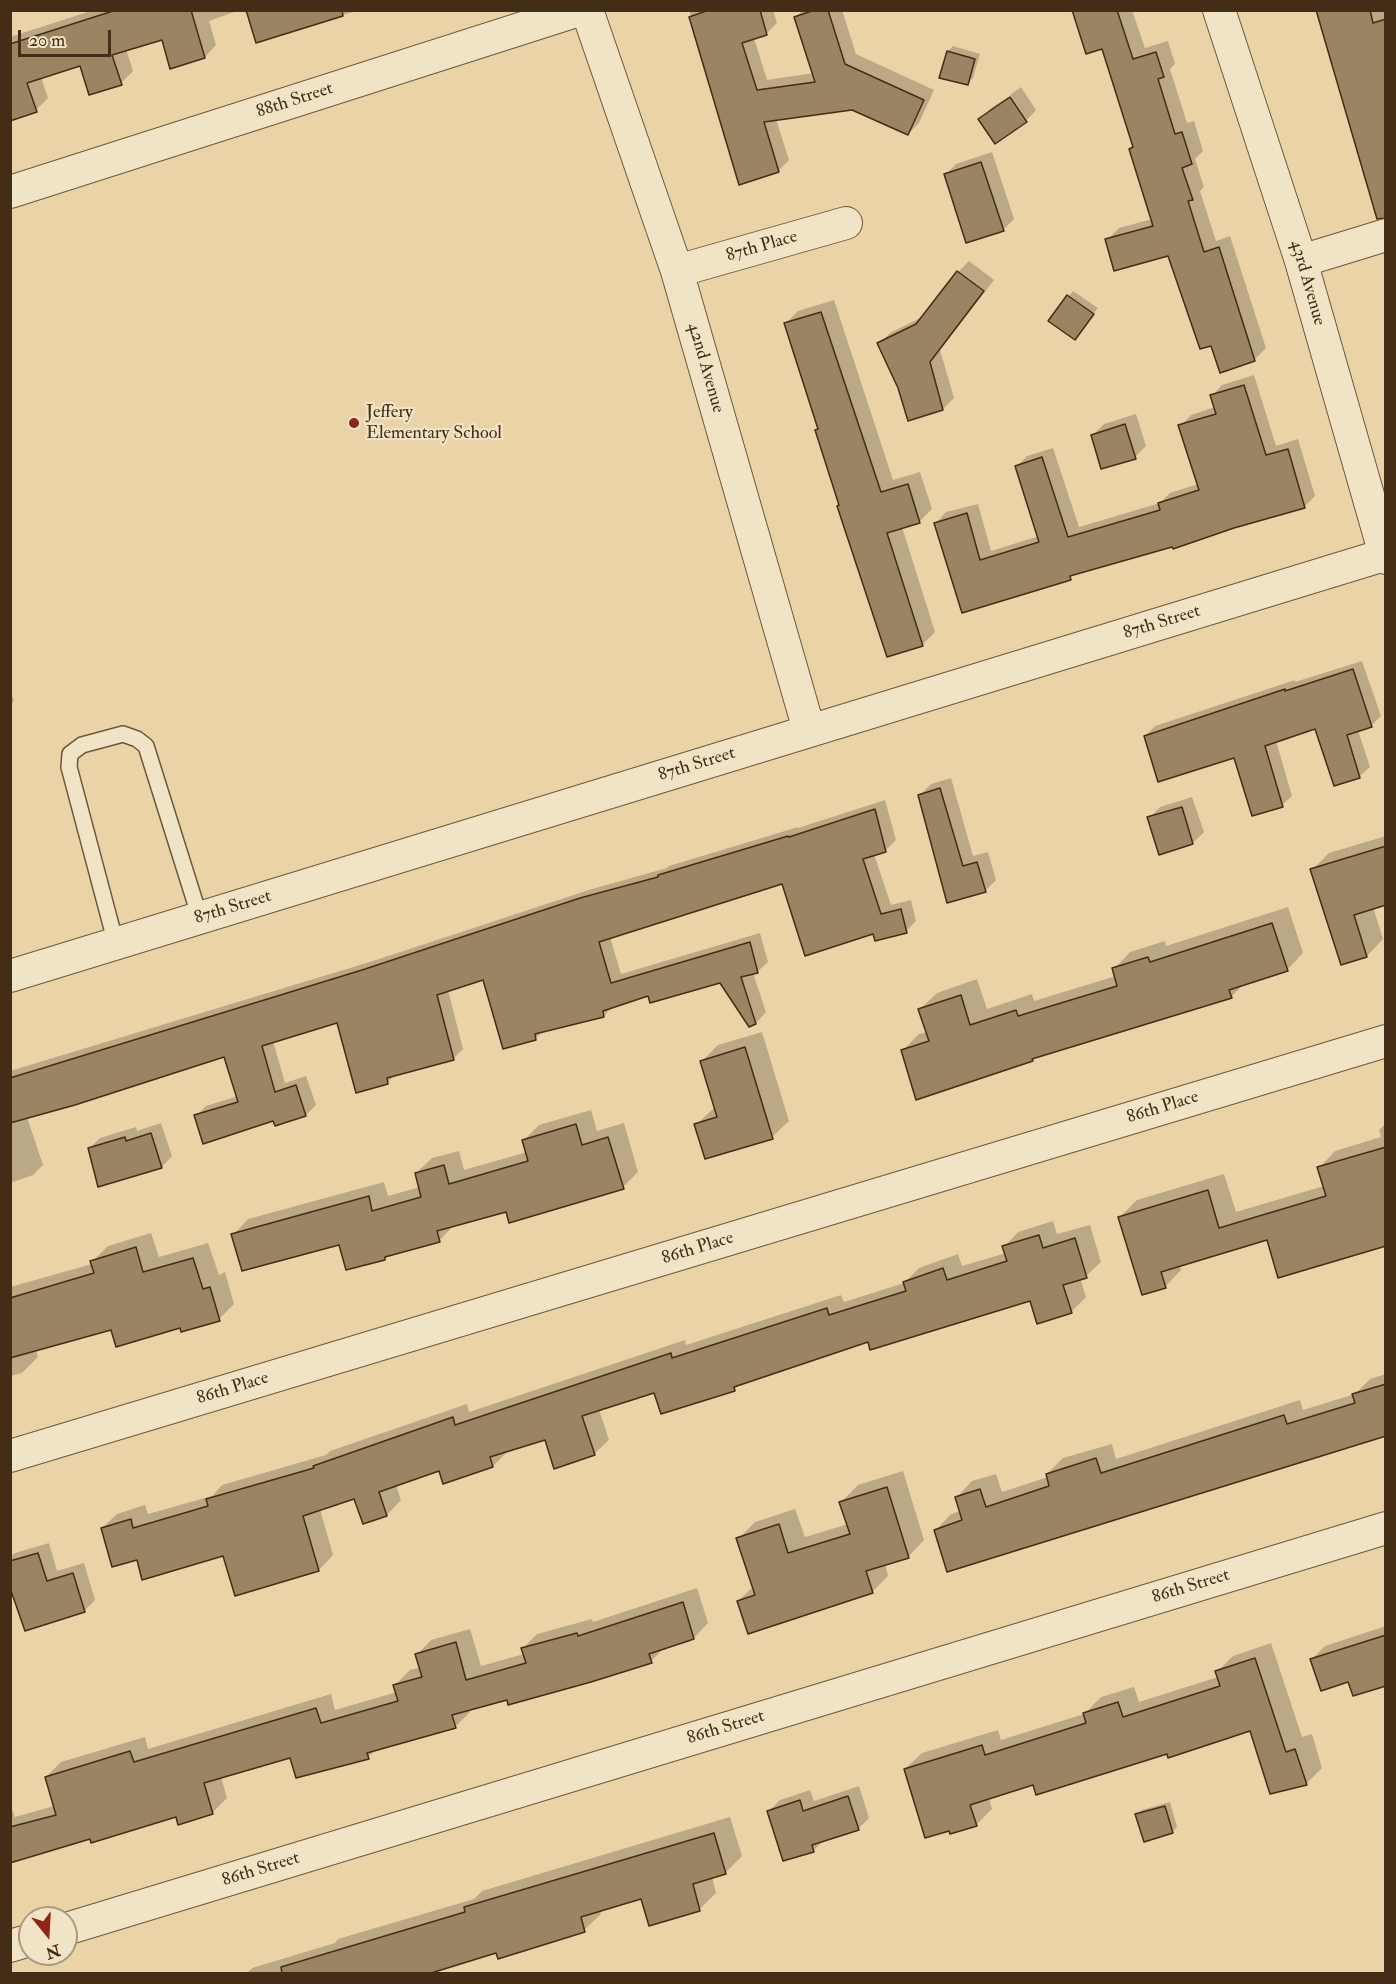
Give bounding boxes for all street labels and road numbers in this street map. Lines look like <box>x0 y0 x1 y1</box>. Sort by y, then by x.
street label: 88th Street <box>254 78 336 124</box>
street label: 87th Place <box>724 227 800 267</box>
street label: 43rd Avenue <box>1284 238 1330 328</box>
street label: 42nd Avenue <box>682 320 728 416</box>
street label: 87th Street <box>1121 601 1203 645</box>
street label: 87th Street <box>656 743 738 787</box>
street label: 87th Street <box>192 886 274 930</box>
street label: 86th Place <box>1125 1087 1201 1129</box>
street label: 86th Place <box>660 1228 736 1270</box>
street label: 86th Place <box>195 1368 271 1410</box>
street label: 86th Street <box>1150 1565 1232 1609</box>
street label: 86th Street <box>685 1706 767 1750</box>
street label: 86th Street <box>220 1848 302 1892</box>

